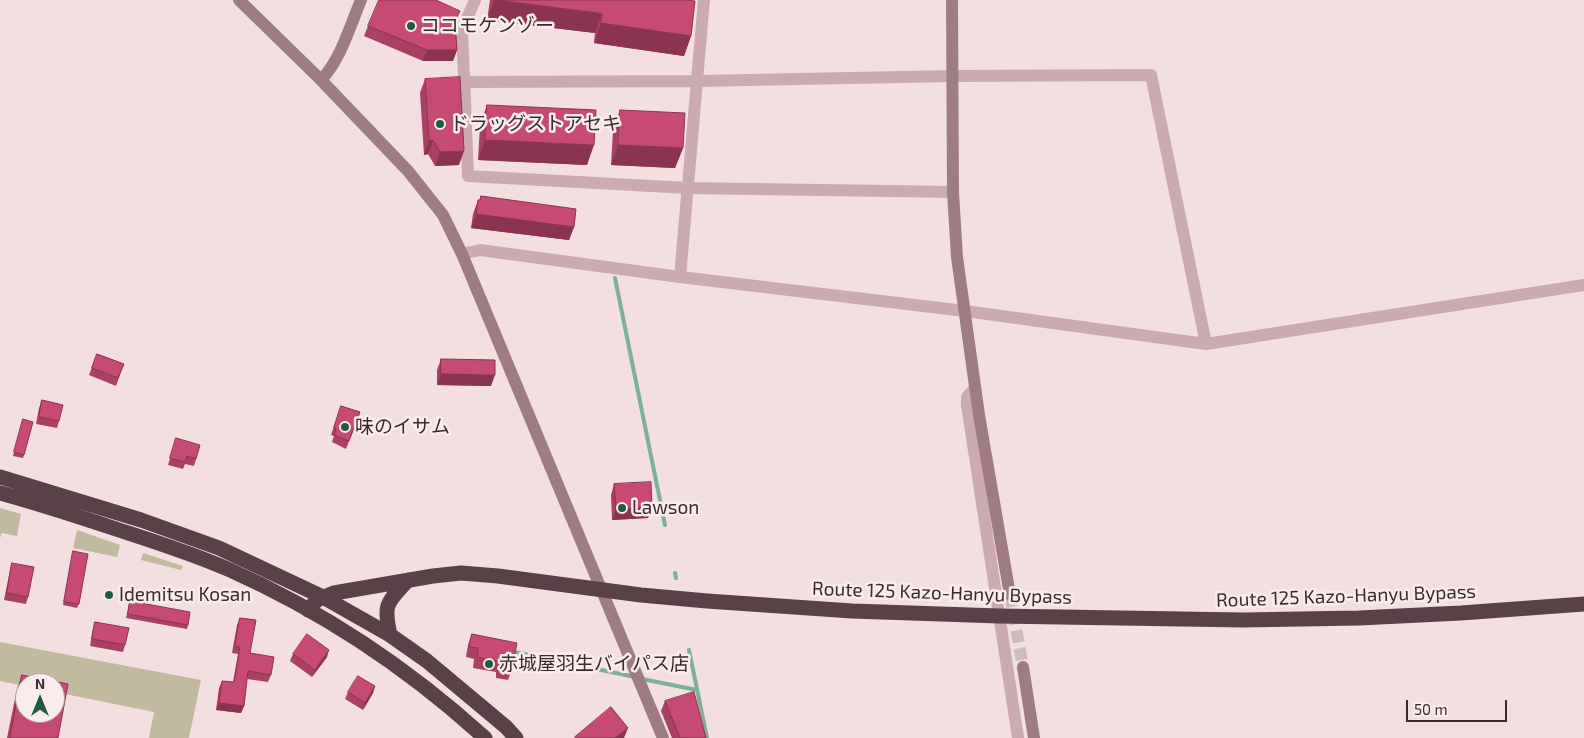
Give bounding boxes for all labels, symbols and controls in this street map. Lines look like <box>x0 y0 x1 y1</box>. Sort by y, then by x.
place label: ココモケンゾー <box>421 15 554 37</box>
marker: ココモケンゾー <box>405 20 417 32</box>
place label: ドラッグストアセキ <box>450 113 621 135</box>
marker: ドラッグストアセキ <box>434 118 446 130</box>
place label: 味のイサム <box>355 416 450 438</box>
marker: 味のイサム <box>339 421 351 433</box>
place label: Lawson <box>632 497 699 519</box>
marker: Lawson <box>616 502 628 514</box>
street label: Route 125 Kazo-Hanyu Bypass <box>812 577 1072 609</box>
street label: Route 125 Kazo-Hanyu Bypass <box>1216 580 1476 612</box>
place label: Idemitsu Kosan <box>119 584 251 606</box>
marker: Idemitsu Kosan <box>103 589 115 601</box>
place label: 赤城屋羽生バイパス店 <box>499 653 689 675</box>
marker: 赤城屋羽生バイパス店 <box>483 658 495 670</box>
north arrow <box>15 673 65 723</box>
text: N <box>35 675 45 692</box>
scale bar <box>1409 690 1510 722</box>
text: 50 m <box>1414 700 1448 718</box>

